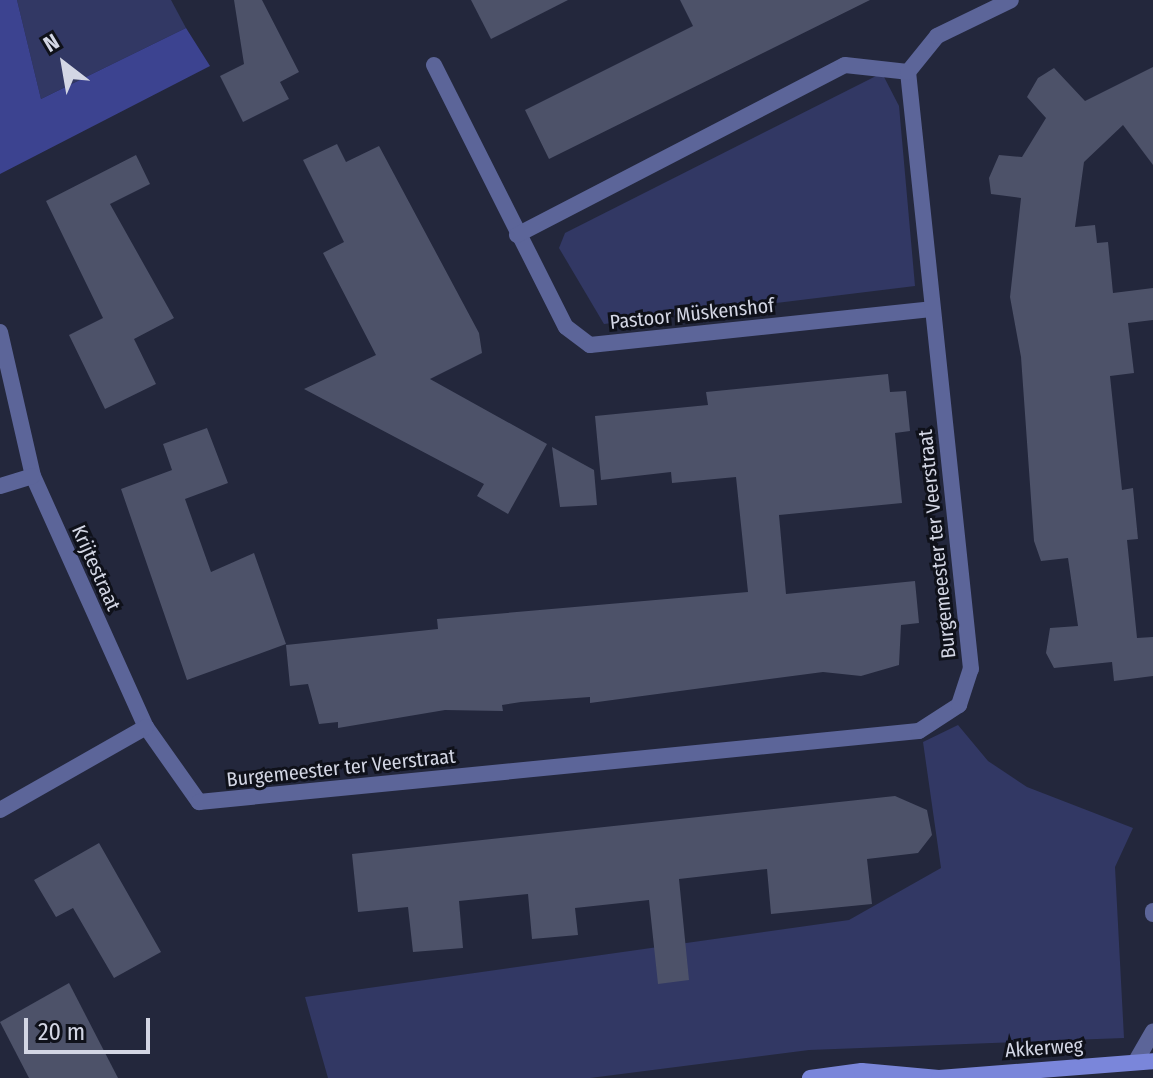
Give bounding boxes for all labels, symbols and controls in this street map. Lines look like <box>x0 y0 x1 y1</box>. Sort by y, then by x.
north arrow <box>24 24 104 104</box>
text: N <box>39 28 64 58</box>
street label: Pastoor Müskenshof <box>609 293 775 335</box>
street label: Burgemeester ter Veerstraat <box>913 428 961 660</box>
street label: Krijtestraat <box>66 521 126 615</box>
street label: Burgemeester ter Veerstraat <box>225 744 457 792</box>
scale bar <box>28 1002 154 1052</box>
text: 20 m <box>38 1018 85 1046</box>
street label: Akkerweg <box>1004 1033 1084 1063</box>

